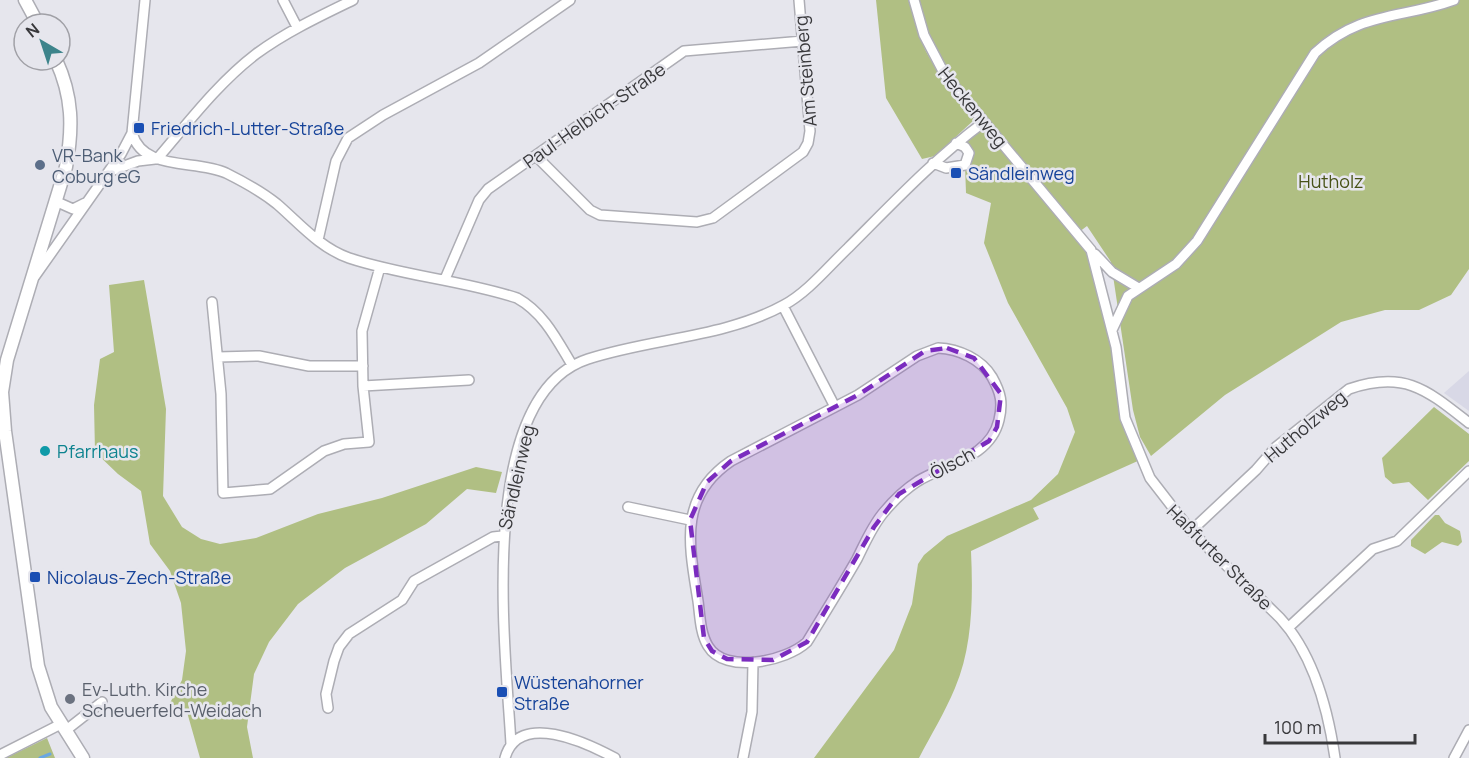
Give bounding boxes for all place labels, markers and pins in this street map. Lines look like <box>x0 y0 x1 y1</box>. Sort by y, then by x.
place label: Friedrich-Lutter-Straße <box>151 116 344 140</box>
marker: Friedrich-Lutter-Straße <box>132 121 146 135</box>
place label: VR-Bank Coburg eG <box>52 143 141 188</box>
marker: VR-Bank Coburg eG <box>33 158 47 172</box>
place label: Sändleinweg <box>968 161 1075 185</box>
marker: Sändleinweg <box>949 166 963 180</box>
place label: Pfarrhaus <box>57 439 139 463</box>
marker: Pfarrhaus <box>38 444 52 458</box>
place label: Nicolaus-Zech-Straße <box>47 565 231 589</box>
marker: Nicolaus-Zech-Straße <box>28 570 42 584</box>
place label: Wüstenahorner Straße <box>514 670 644 715</box>
place label: Ev-Luth. Kirche Scheuerfeld-Weidach <box>82 677 262 722</box>
marker: Wüstenahorner Straße <box>495 685 509 699</box>
marker: Ev-Luth. Kirche Scheuerfeld-Weidach <box>63 692 77 706</box>

